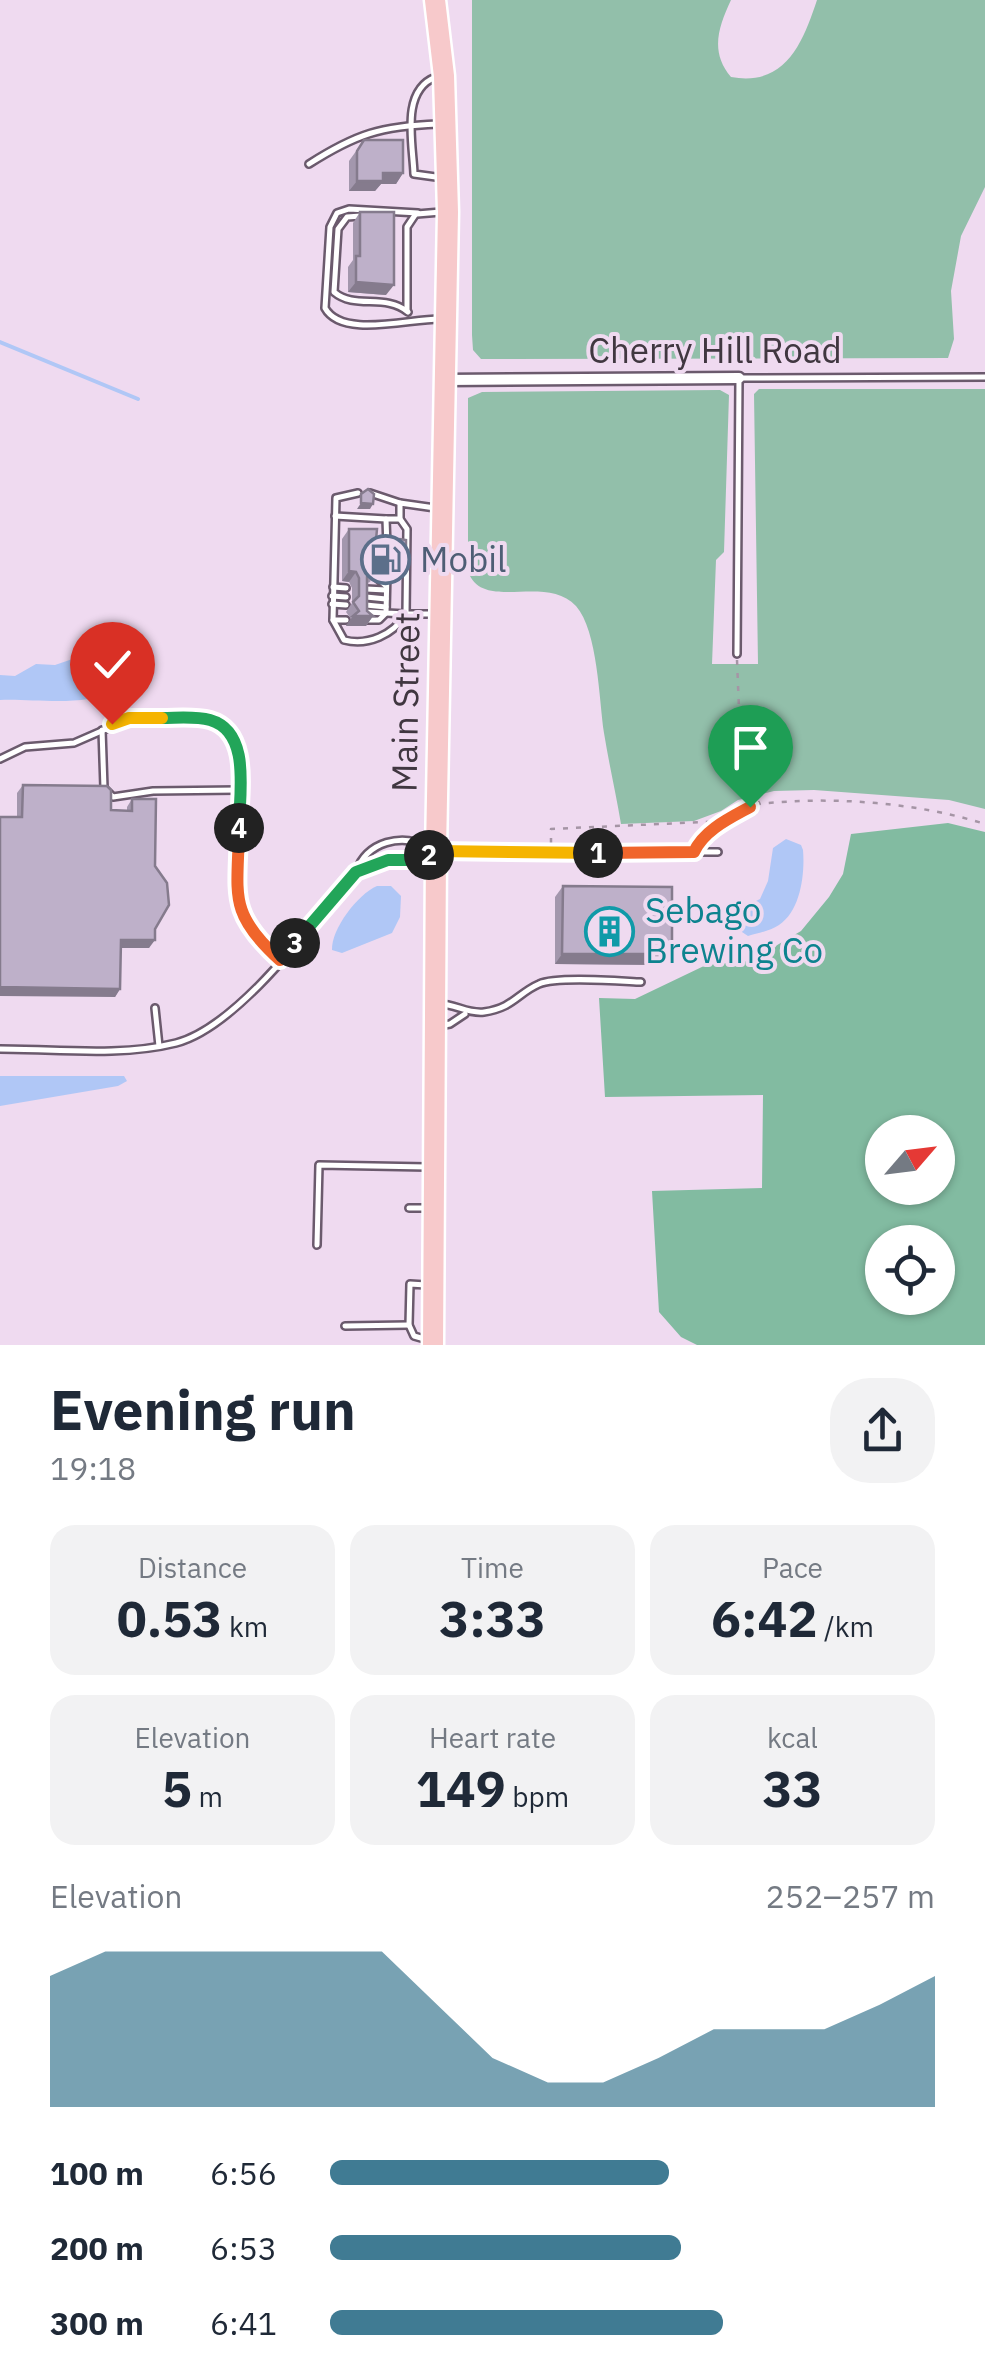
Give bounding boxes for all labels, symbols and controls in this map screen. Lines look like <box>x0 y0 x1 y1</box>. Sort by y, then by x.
street label: Cherry Hill Road <box>588 327 842 373</box>
fuel station icon: Mobil <box>359 534 411 586</box>
place label: Mobil <box>420 536 507 582</box>
street label: Main Street <box>380 612 430 792</box>
pin <box>70 622 155 725</box>
icon: check <box>85 637 140 692</box>
pin <box>708 705 793 808</box>
icon: arrive <box>723 720 778 775</box>
pin: 4 <box>214 803 264 853</box>
text: 4 <box>231 809 247 846</box>
pin: 1 <box>573 828 623 878</box>
pin: 2 <box>404 830 454 880</box>
text: 1 <box>590 834 606 871</box>
text: 2 <box>421 836 437 873</box>
place label: Sebago Brewing Co <box>645 887 823 973</box>
building icon: Sebago Brewing Co <box>584 905 636 957</box>
pin: 3 <box>270 918 320 968</box>
text: 3 <box>287 924 303 961</box>
north arrow <box>865 1115 955 1205</box>
map controls <box>865 1115 955 1315</box>
button: locate <box>865 1225 955 1315</box>
text: Evening run <box>50 1374 356 1445</box>
button: share <box>830 1378 935 1483</box>
text: 19:18 <box>50 1447 136 1489</box>
text: Distance <box>138 1549 247 1586</box>
text: Time <box>461 1549 524 1586</box>
text: Pace <box>762 1549 823 1586</box>
text: 0.53 <box>117 1586 222 1651</box>
text: 3:33 <box>439 1586 546 1651</box>
text: 6:42 <box>711 1586 817 1651</box>
text: km <box>222 1608 268 1645</box>
text: /km <box>817 1608 874 1645</box>
text: Elevation <box>135 1719 250 1756</box>
text: Heart rate <box>429 1719 556 1756</box>
text: kcal <box>767 1719 818 1756</box>
text: 5 <box>162 1756 192 1821</box>
text: 149 <box>416 1756 506 1821</box>
text: 33 <box>763 1756 823 1821</box>
text: m <box>192 1778 223 1815</box>
text: bpm <box>506 1778 569 1815</box>
text: Elevation <box>50 1875 183 1917</box>
text: 252–257 m <box>765 1875 935 1917</box>
text: 100 m <box>50 2152 144 2194</box>
text: 6:56 <box>210 2152 277 2194</box>
text: 200 m <box>50 2227 144 2269</box>
text: 6:53 <box>210 2227 277 2269</box>
text: 300 m <box>50 2302 144 2344</box>
text: 6:41 <box>210 2302 277 2344</box>

